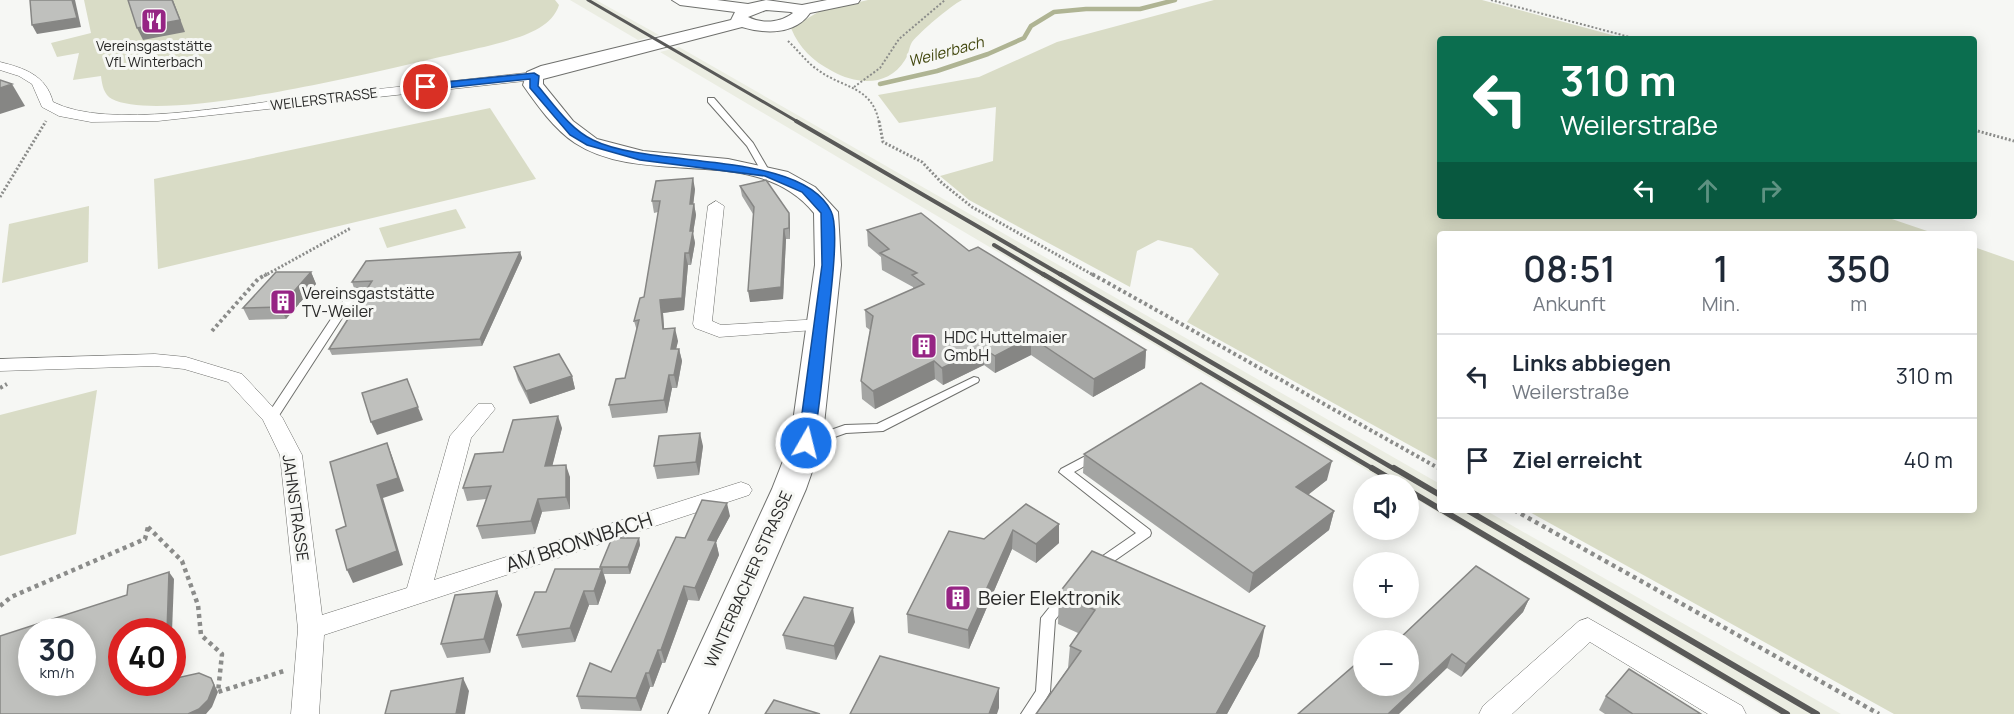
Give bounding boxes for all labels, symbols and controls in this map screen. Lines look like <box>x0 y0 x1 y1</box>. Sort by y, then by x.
restaurant icon: Vereinsgaststätte VfL Winterbach <box>139 6 169 36</box>
water label: Weilerbach <box>906 31 987 72</box>
place label: Vereinsgaststätte VfL Winterbach <box>96 36 212 71</box>
text: 310 m <box>1560 51 1677 109</box>
icon: left <box>1461 60 1539 138</box>
pin <box>400 61 451 112</box>
icon: arrive <box>409 70 442 103</box>
street label: WEILERSTRASSE <box>269 82 379 115</box>
text: Weilerstraße <box>1560 106 1718 143</box>
icon: left <box>1628 174 1661 207</box>
icon: ahead <box>1691 174 1724 207</box>
icon: right <box>1754 174 1787 207</box>
text: 08:51 <box>1523 244 1616 293</box>
text: 1 <box>1713 244 1729 293</box>
text: 350 <box>1826 244 1891 293</box>
place label: Vereinsgaststätte TV-Weiler <box>302 282 435 322</box>
building icon: Vereinsgaststätte TV-Weiler <box>268 287 298 317</box>
text: Ankunft <box>1533 290 1606 317</box>
text: Min. <box>1702 290 1740 317</box>
text: m <box>1850 290 1867 317</box>
place label: HDC Huttelmaier GmbH <box>944 326 1067 366</box>
building icon: HDC Huttelmaier GmbH <box>909 331 939 361</box>
text: Links abbiegen <box>1512 348 1671 378</box>
icon: left <box>1461 360 1494 393</box>
text: 310 m <box>1896 361 1953 391</box>
text: Weilerstraße <box>1512 378 1629 405</box>
position arrow <box>774 411 838 475</box>
icon: arrive <box>1461 444 1494 477</box>
text: Ziel erreicht <box>1512 445 1643 475</box>
text: 40 m <box>1904 445 1953 475</box>
street label: JAHNSTRASSE <box>278 453 314 563</box>
map controls <box>1353 474 1419 696</box>
button: sound <box>1353 474 1419 540</box>
street label: WINTERBACHER STRASSE <box>699 487 797 671</box>
street label: AM BRONNBACH <box>502 505 656 578</box>
button: + <box>1353 552 1419 618</box>
building icon: Beier Elektronik <box>943 583 973 613</box>
place label: Beier Elektronik <box>978 584 1122 611</box>
speed limit sign: 40 <box>108 618 186 696</box>
text: 30 <box>38 629 76 670</box>
button: − <box>1353 630 1419 696</box>
text: km/h <box>40 662 74 683</box>

